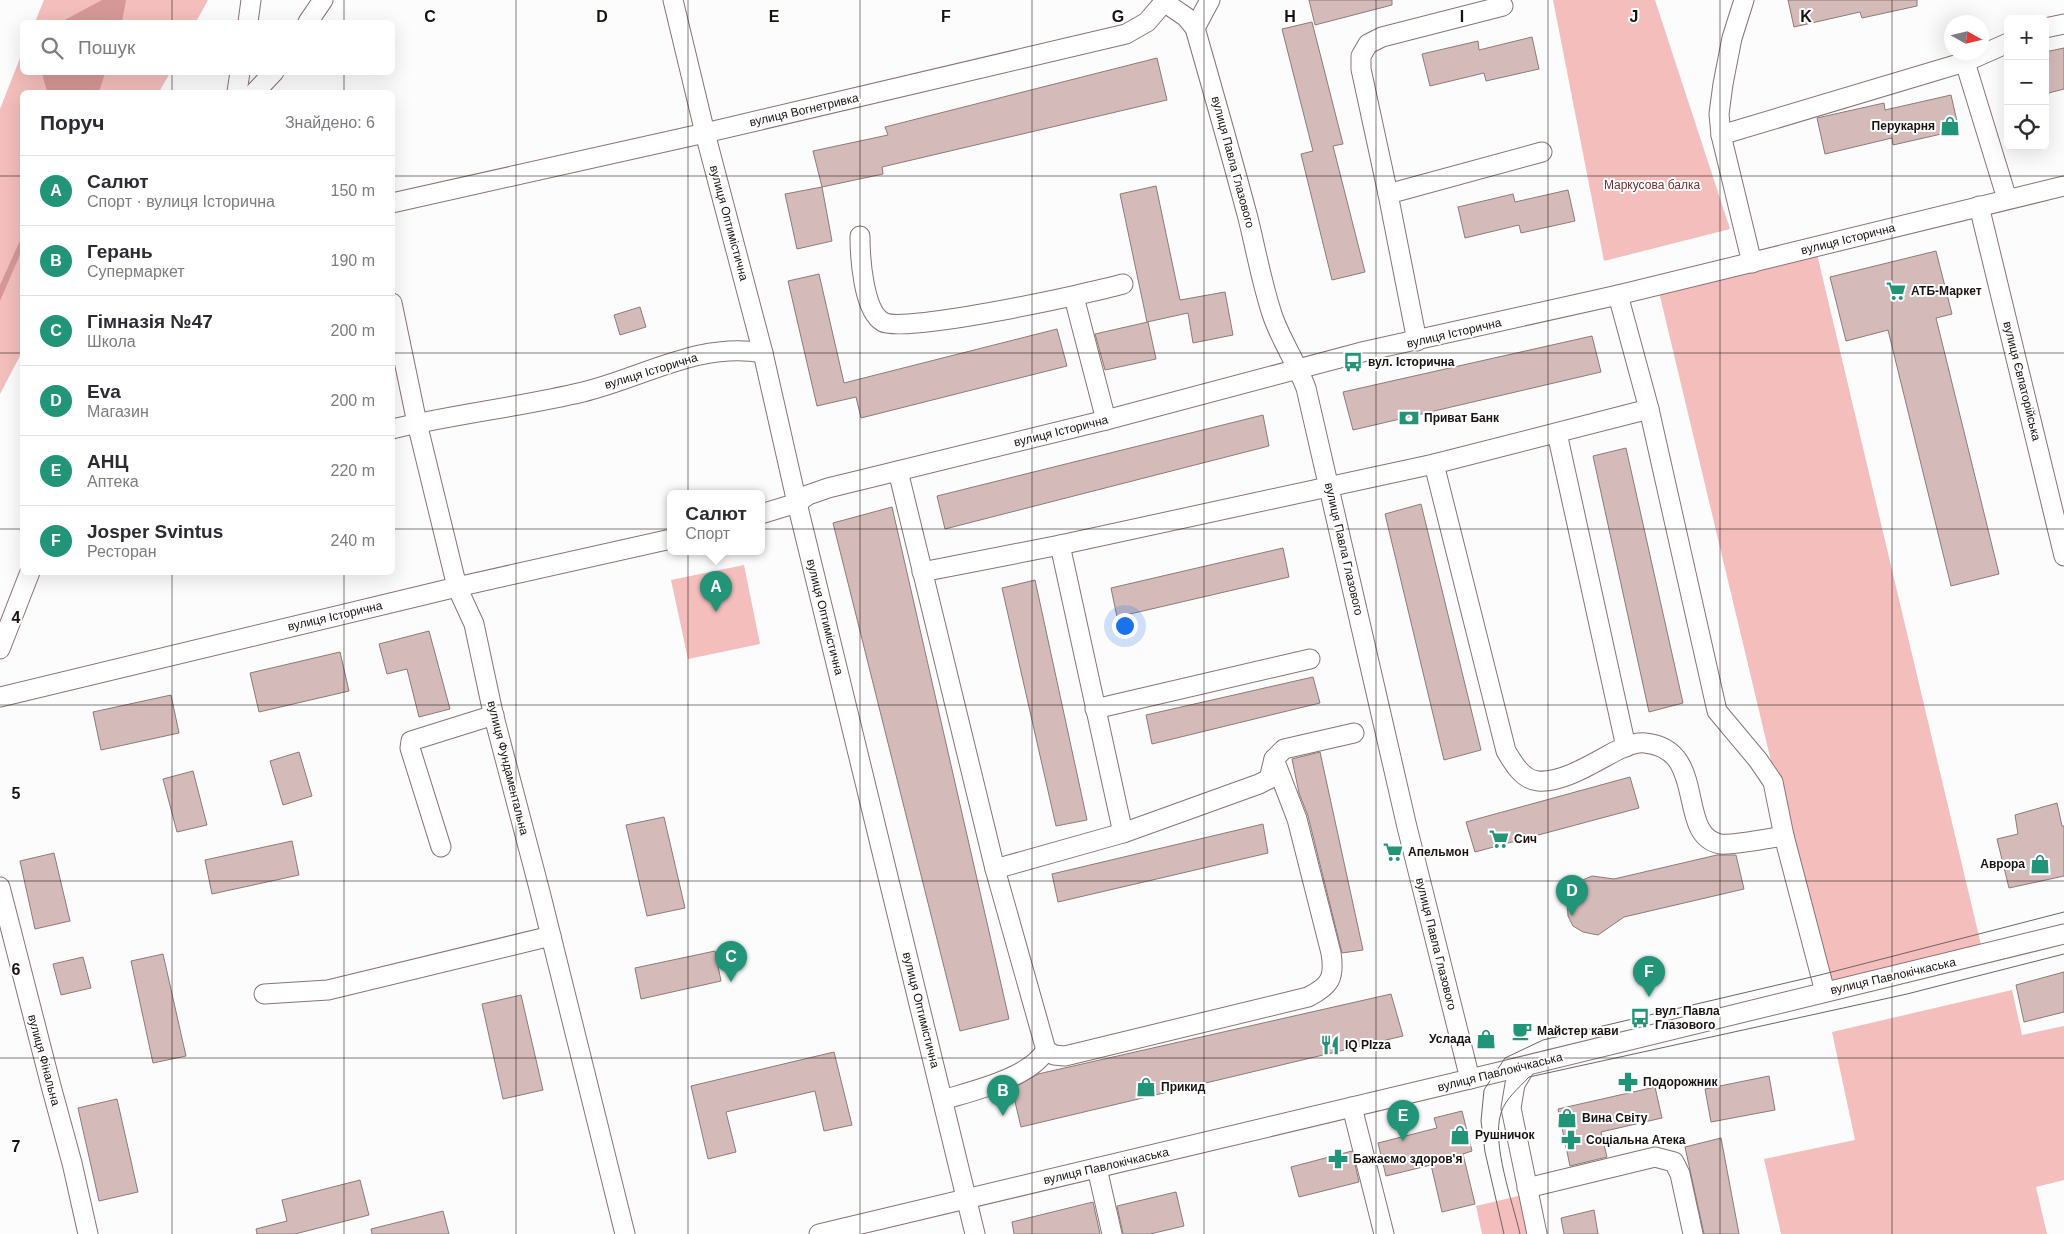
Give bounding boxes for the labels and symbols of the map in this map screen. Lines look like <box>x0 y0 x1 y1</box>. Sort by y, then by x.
text: C <box>424 8 436 25</box>
text: D <box>596 8 608 25</box>
text: E <box>769 8 780 25</box>
text: F <box>941 8 951 25</box>
text: G <box>1112 8 1124 25</box>
text: H <box>1284 8 1296 25</box>
text: I <box>1460 8 1464 25</box>
text: J <box>1630 8 1638 25</box>
text: K <box>1800 8 1812 25</box>
north arrow <box>1944 15 1989 60</box>
street label: вулиця Вогнетривка <box>748 91 860 129</box>
street label: вулиця Павла Глазового <box>1209 95 1257 230</box>
shop icon: Перукарня <box>1939 115 1961 137</box>
place label: Перукарня <box>1872 119 1935 133</box>
street label: вулиця Оптимістична <box>707 164 751 283</box>
park label: Маркусова балка <box>1604 178 1700 192</box>
street label: вулиця Історична <box>1799 220 1897 257</box>
supermarket icon: АТБ-Маркет <box>1885 280 1907 302</box>
place label: АТБ-Маркет <box>1911 284 1982 298</box>
street label: вулиця Історична <box>1405 315 1503 351</box>
street label: вулиця Євпаторійська <box>2000 320 2044 443</box>
street label: вулиця Історична <box>603 350 700 392</box>
bus stop icon: вул. Історична <box>1342 351 1364 373</box>
place label: вул. Історична <box>1368 355 1455 369</box>
bank icon: Приват Банк <box>1398 407 1420 429</box>
place label: Приват Банк <box>1424 411 1500 425</box>
street label: вулиця Історична <box>1012 412 1110 449</box>
street label: вулиця Павла Глазового <box>1322 481 1366 617</box>
street label: вулиця Оптимістична <box>804 558 846 677</box>
pin: A <box>700 571 732 612</box>
street label: вулиця Історична <box>286 598 384 634</box>
text: 4 <box>12 609 21 626</box>
your location <box>1112 613 1138 639</box>
street label: вулиця Фундаментальна <box>485 699 532 837</box>
text: 5 <box>12 785 21 802</box>
supermarket icon: Сич <box>1488 828 1510 850</box>
place label: Сич <box>1514 832 1537 846</box>
supermarket icon: Апельмон <box>1382 841 1404 863</box>
place label: Апельмон <box>1408 845 1469 859</box>
shop icon: Аврора <box>2029 853 2051 875</box>
place label: Аврора <box>1980 857 2025 871</box>
pin: D <box>1556 875 1588 916</box>
street label: вулиця Павла Глазового <box>1413 876 1459 1012</box>
pin: C <box>715 941 747 982</box>
street label: вулиця Оптимістична <box>900 951 942 1070</box>
street label: вулиця Павлокічкаська <box>1829 955 1957 997</box>
pin: F <box>1633 956 1665 997</box>
text: 6 <box>12 961 21 978</box>
place label: вул. Павла Глазового <box>1655 1004 1720 1032</box>
bus stop icon: вул. Павла Глазового <box>1629 1007 1651 1029</box>
street label: вулиця Фінальна <box>25 1013 63 1107</box>
cafe icon: Майстер кави <box>1511 1020 1533 1042</box>
place label: Майстер кави <box>1537 1024 1619 1038</box>
shop icon: Услада <box>1475 1028 1497 1050</box>
place label: Услада <box>1429 1032 1471 1046</box>
restaurant icon: IQ PIzza <box>1319 1034 1341 1056</box>
place label: IQ PIzza <box>1345 1038 1391 1052</box>
street label: вулиця Павлокічкаська <box>1436 1050 1564 1094</box>
pharmacy icon: Подорожник <box>1617 1071 1639 1093</box>
pin: B <box>987 1075 1019 1116</box>
place label: Подорожник <box>1643 1075 1718 1089</box>
shop icon: Прикид <box>1135 1076 1157 1098</box>
place label: Прикид <box>1161 1080 1206 1094</box>
pin: E <box>1387 1100 1419 1141</box>
shop icon: Вина Світу <box>1556 1107 1578 1129</box>
place label: Вина Світу <box>1582 1111 1648 1125</box>
shop icon: Рушничок <box>1449 1124 1471 1146</box>
place label: Рушничок <box>1475 1128 1536 1142</box>
pharmacy icon: Соціальна Атека <box>1560 1129 1582 1151</box>
place label: Соціальна Атека <box>1586 1133 1686 1147</box>
text: 7 <box>12 1138 21 1155</box>
street label: вулиця Павлокічкаська <box>1042 1145 1170 1187</box>
pharmacy icon: Бажаємо здоров'я <box>1327 1148 1349 1170</box>
place label: Бажаємо здоров'я <box>1353 1152 1462 1166</box>

